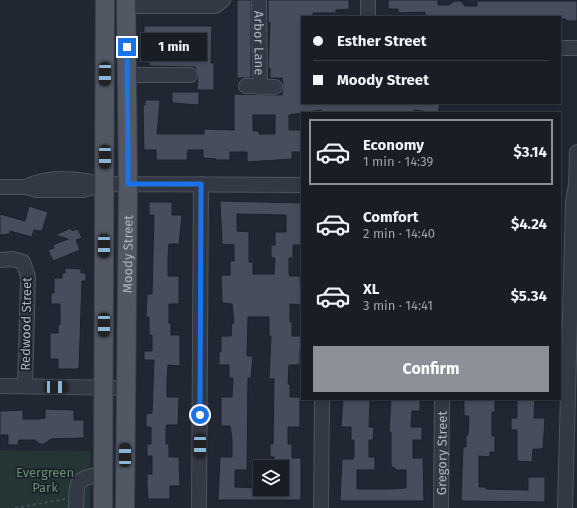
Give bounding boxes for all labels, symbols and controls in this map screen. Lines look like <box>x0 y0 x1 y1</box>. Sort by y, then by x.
street label: Arbor Lane <box>252 11 267 75</box>
text: Esther Street <box>337 32 427 50</box>
callout: 1 min <box>141 33 207 61</box>
route end <box>118 38 136 56</box>
text: 1 min <box>158 39 190 54</box>
car <box>99 62 111 86</box>
text: Moody Street <box>337 71 429 89</box>
icon: car <box>315 134 351 170</box>
text: Economy <box>363 136 424 154</box>
text: $3.14 <box>513 143 547 161</box>
car <box>99 145 111 169</box>
text: 1 min · 14:39 <box>363 154 433 169</box>
icon: car <box>315 206 351 242</box>
text: Comfort <box>363 208 419 226</box>
street label: Moody Street <box>119 215 135 293</box>
text: $4.24 <box>511 215 547 233</box>
text: 2 min · 14:40 <box>363 226 435 241</box>
car <box>98 234 110 258</box>
street label: Redwood Street <box>18 277 34 371</box>
icon: car <box>315 278 351 314</box>
text: XL <box>363 280 379 298</box>
text: $5.34 <box>511 287 547 305</box>
text: 3 min · 14:41 <box>363 298 433 313</box>
car <box>98 313 110 337</box>
button: Confirm <box>313 346 549 392</box>
car <box>44 381 68 393</box>
route start <box>191 406 209 424</box>
street label: Gregory Street <box>434 410 449 495</box>
car <box>194 434 206 458</box>
car <box>119 443 131 467</box>
map controls <box>253 460 289 496</box>
button: layers <box>253 460 289 496</box>
park label: Evergreen Park <box>16 465 74 495</box>

